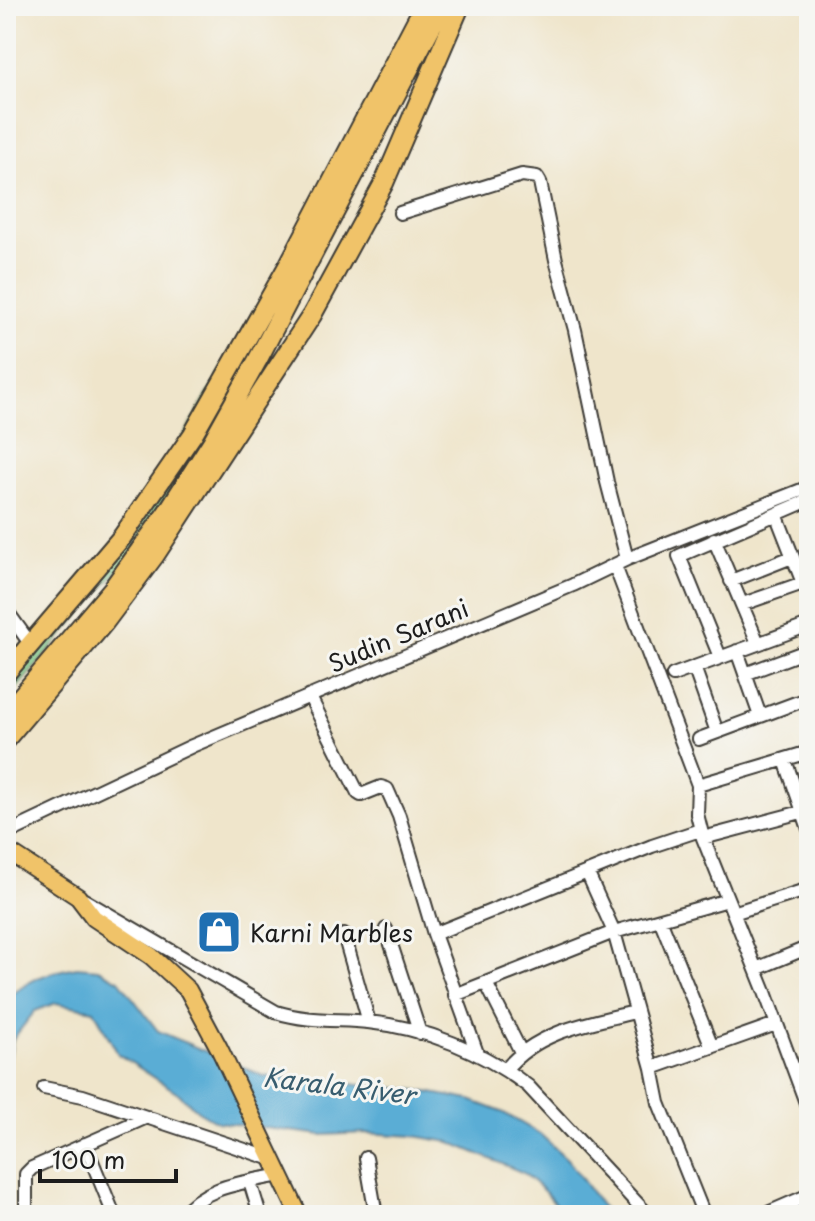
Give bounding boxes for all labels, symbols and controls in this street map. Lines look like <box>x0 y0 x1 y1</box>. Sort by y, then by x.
street label: Sudin Sarani <box>322 589 474 681</box>
shop icon: Karni Marbles <box>195 908 243 956</box>
place label: Karni Marbles <box>250 914 413 950</box>
water label: Karala River <box>261 1056 420 1114</box>
scale bar <box>40 1133 176 1183</box>
text: 100 m <box>52 1141 125 1177</box>

